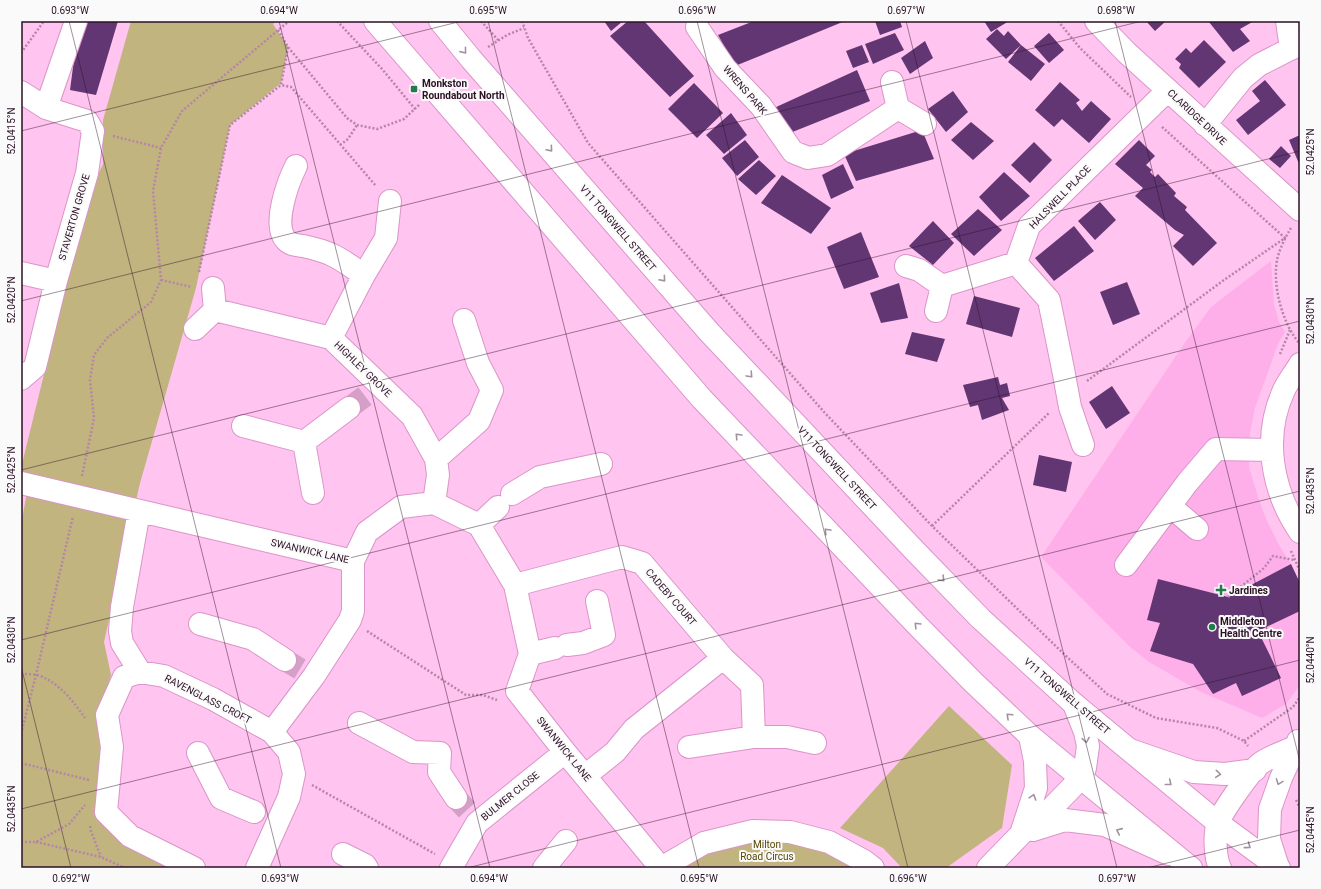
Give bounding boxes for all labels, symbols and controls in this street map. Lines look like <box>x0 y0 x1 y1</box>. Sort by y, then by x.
text: 0.693°W <box>51 5 89 16</box>
text: 0.694°W <box>260 5 298 16</box>
text: 0.695°W <box>469 5 507 16</box>
text: 0.696°W <box>678 5 716 16</box>
text: 0.697°W <box>887 5 925 16</box>
text: 0.698°W <box>1097 5 1135 16</box>
one-way arrow <box>460 47 467 54</box>
street label: WRENS PARK <box>721 63 770 117</box>
place label: Monkston Roundabout North <box>422 78 505 101</box>
marker: Monkston Roundabout North <box>409 84 419 94</box>
street label: CLARIDGE DRIVE <box>1165 87 1229 147</box>
text: 52.0415°N <box>6 107 17 155</box>
text: 52.0425°N <box>1305 128 1316 176</box>
one-way arrow <box>545 145 552 152</box>
street label: HALSWELL PLACE <box>1027 163 1093 231</box>
street label: STAVERTON GROVE <box>56 172 92 262</box>
street label: V11 TONGWELL STREET <box>578 183 658 273</box>
one-way arrow <box>658 274 665 281</box>
text: 52.0420°N <box>6 276 17 324</box>
text: 52.0430°N <box>1305 297 1316 345</box>
street label: HIGHLEY GROVE <box>332 339 394 399</box>
one-way arrow <box>745 370 753 378</box>
street label: V11 TONGWELL STREET <box>796 424 879 512</box>
one-way arrow <box>735 433 742 441</box>
text: 52.0425°N <box>6 446 17 494</box>
text: 52.0435°N <box>1305 467 1316 515</box>
one-way arrow <box>824 528 832 536</box>
street label: SWANWICK LANE <box>270 537 350 565</box>
street label: CADEBY COURT <box>643 566 699 628</box>
one-way arrow <box>937 574 945 582</box>
marker: Jardines <box>1216 585 1226 595</box>
place label: Jardines <box>1229 585 1268 596</box>
text: 52.0430°N <box>6 616 17 664</box>
place label: Middleton Health Centre <box>1220 616 1282 639</box>
one-way arrow <box>914 622 922 630</box>
marker: Middleton Health Centre <box>1207 622 1217 632</box>
text: 52.0440°N <box>1305 636 1316 684</box>
street label: V11 TONGWELL STREET <box>1022 656 1112 736</box>
street label: RAVENGLASS CROFT <box>163 672 253 726</box>
one-way arrow <box>1006 713 1014 721</box>
street label: SWANWICK LANE <box>535 714 594 784</box>
one-way arrow <box>1081 737 1090 744</box>
street label: BULMER CLOSE <box>479 769 541 823</box>
one-way arrow <box>1215 769 1221 778</box>
one-way arrow <box>1164 778 1171 785</box>
one-way arrow <box>1276 779 1284 786</box>
text: 52.0435°N <box>6 785 17 833</box>
one-way arrow <box>1028 793 1037 800</box>
text: 52.0445°N <box>1305 806 1316 854</box>
one-way arrow <box>1115 828 1122 836</box>
park label: Milton Road Circus <box>740 839 794 862</box>
one-way arrow <box>1244 841 1251 848</box>
text: 0.692°W <box>52 873 90 884</box>
text: 0.693°W <box>261 873 299 884</box>
text: 0.694°W <box>470 873 508 884</box>
text: 0.695°W <box>680 873 718 884</box>
text: 0.696°W <box>889 873 927 884</box>
text: 0.697°W <box>1098 873 1136 884</box>

